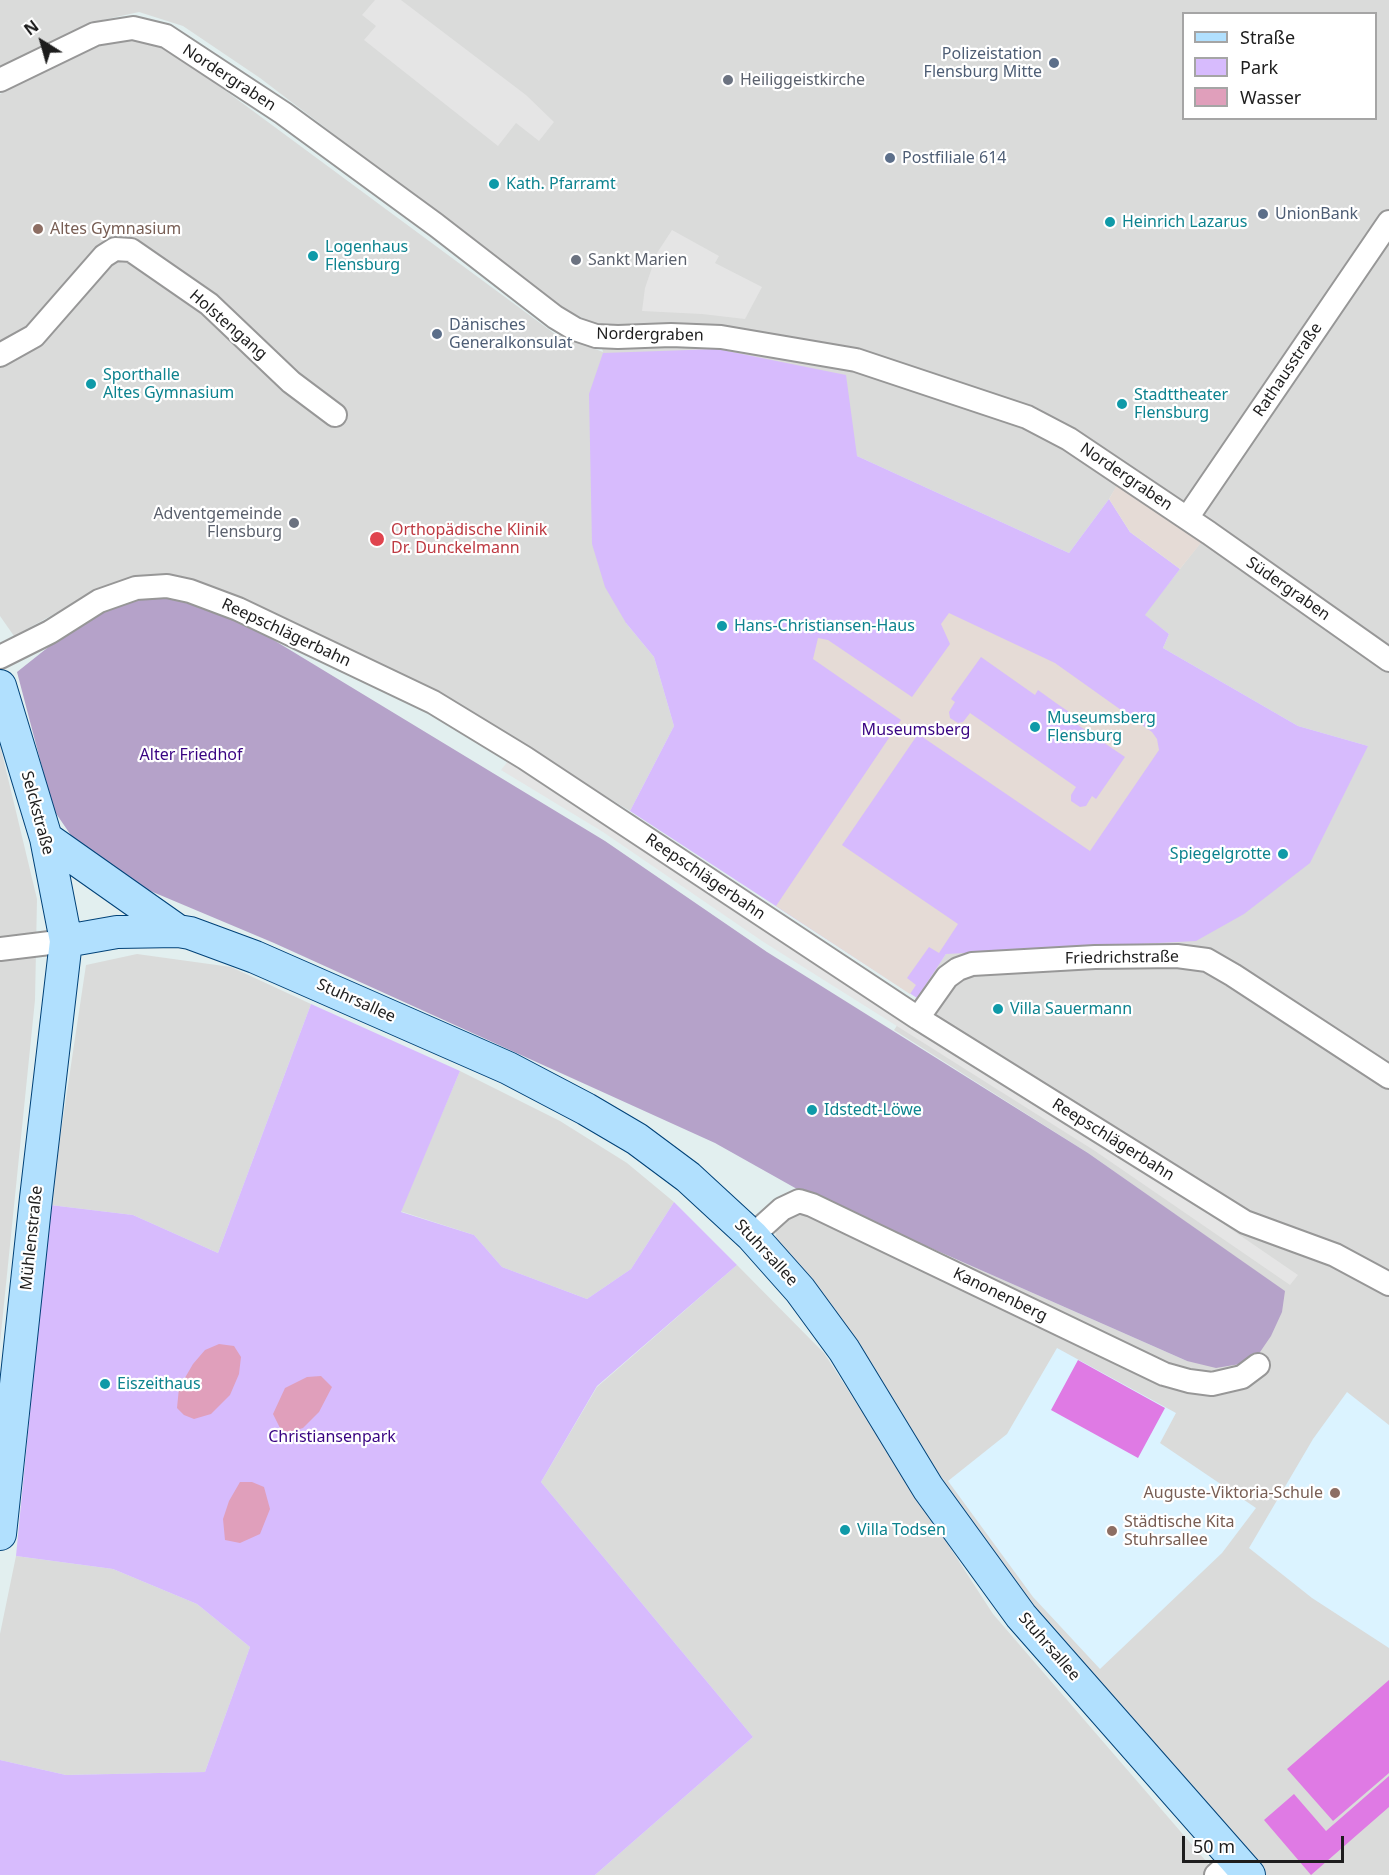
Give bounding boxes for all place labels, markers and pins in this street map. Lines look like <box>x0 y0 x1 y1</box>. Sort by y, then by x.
place label: Polizeistation Flensburg Mitte <box>924 44 1042 82</box>
marker: Polizeistation Flensburg Mitte <box>1047 56 1061 70</box>
place label: Heiliggeistkirche <box>740 70 865 90</box>
marker: Heiliggeistkirche <box>721 73 735 87</box>
place label: Postfiliale 614 <box>902 148 1006 168</box>
marker: Postfiliale 614 <box>883 151 897 165</box>
place label: Kath. Pfarramt <box>506 174 616 194</box>
marker: Kath. Pfarramt <box>487 177 501 191</box>
place label: UnionBank <box>1275 204 1358 224</box>
marker: UnionBank <box>1256 207 1270 221</box>
place label: Heinrich Lazarus <box>1122 212 1247 232</box>
marker: Heinrich Lazarus <box>1103 215 1117 229</box>
place label: Altes Gymnasium <box>50 219 181 239</box>
marker: Altes Gymnasium <box>31 222 45 236</box>
place label: Logenhaus Flensburg <box>325 237 408 275</box>
marker: Logenhaus Flensburg <box>306 249 320 263</box>
place label: Sankt Marien <box>588 250 687 270</box>
marker: Sankt Marien <box>569 253 583 267</box>
place label: Dänisches Generalkonsulat <box>449 315 573 353</box>
marker: Dänisches Generalkonsulat <box>430 327 444 341</box>
place label: Sporthalle Altes Gymnasium <box>103 365 234 403</box>
marker: Sporthalle Altes Gymnasium <box>84 377 98 391</box>
place label: Stadttheater Flensburg <box>1134 385 1228 423</box>
marker: Stadttheater Flensburg <box>1115 397 1129 411</box>
place label: Adventgemeinde Flensburg <box>153 504 282 542</box>
marker: Adventgemeinde Flensburg <box>287 516 301 530</box>
place label: Orthopädische Klinik Dr. Dunckelmann <box>391 520 547 558</box>
marker: Orthopädische Klinik Dr. Dunckelmann <box>368 530 386 548</box>
place label: Hans-Christiansen-Haus <box>734 616 915 636</box>
marker: Hans-Christiansen-Haus <box>715 619 729 633</box>
place label: Museumsberg Flensburg <box>1047 708 1156 746</box>
marker: Museumsberg Flensburg <box>1028 720 1042 734</box>
place label: Spiegelgrotte <box>1170 844 1271 864</box>
marker: Spiegelgrotte <box>1276 847 1290 861</box>
place label: Villa Sauermann <box>1010 999 1132 1019</box>
marker: Villa Sauermann <box>991 1002 1005 1016</box>
place label: Idstedt-Löwe <box>824 1100 922 1120</box>
marker: Idstedt-Löwe <box>805 1103 819 1117</box>
place label: Eiszeithaus <box>117 1374 201 1394</box>
marker: Eiszeithaus <box>98 1377 112 1391</box>
place label: Auguste-Viktoria-Schule <box>1144 1483 1323 1503</box>
marker: Auguste-Viktoria-Schule <box>1328 1486 1342 1500</box>
place label: Städtische Kita Stuhrsallee <box>1124 1512 1234 1550</box>
place label: Villa Todsen <box>857 1520 946 1540</box>
marker: Villa Todsen <box>838 1523 852 1537</box>
marker: Städtische Kita Stuhrsallee <box>1105 1524 1119 1538</box>

